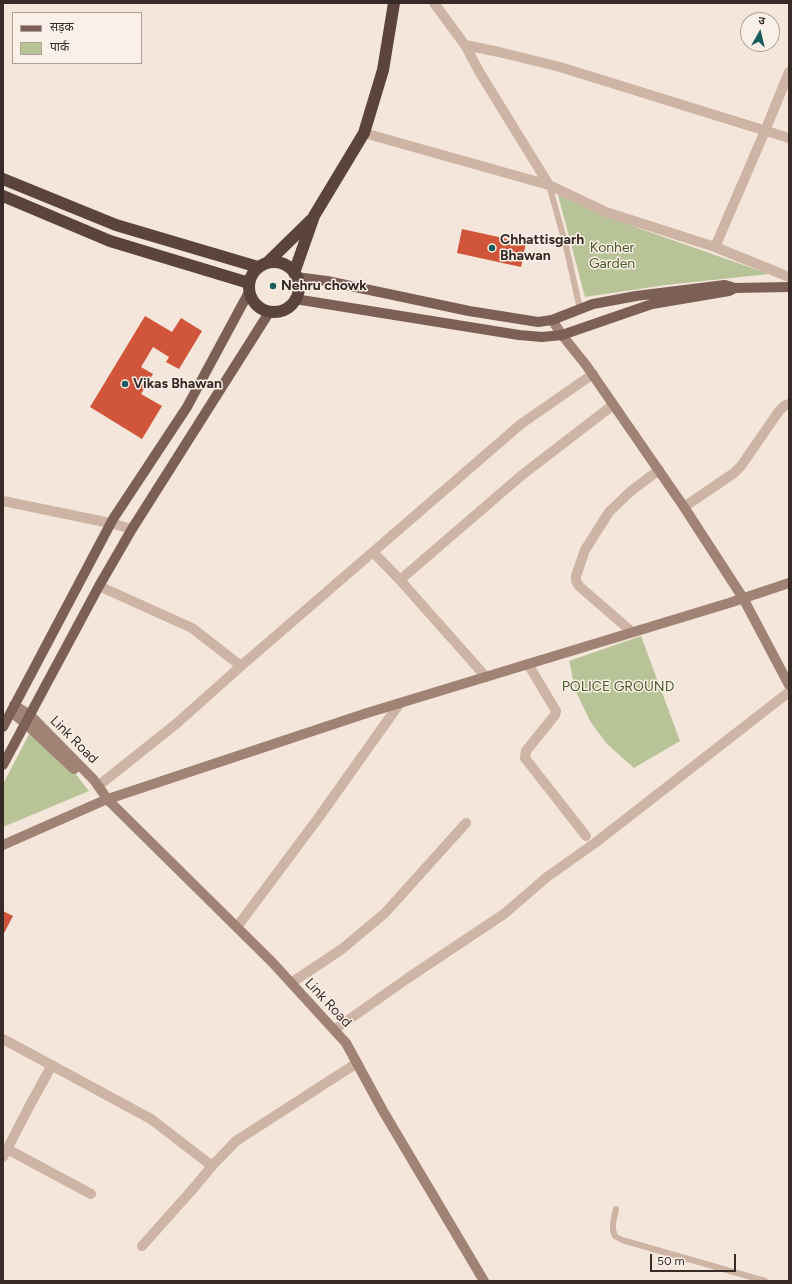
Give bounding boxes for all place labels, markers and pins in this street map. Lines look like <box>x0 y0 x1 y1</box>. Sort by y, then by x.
place label: Chhattisgarh Bhawan <box>500 232 584 264</box>
marker: Chhattisgarh Bhawan <box>487 243 497 253</box>
place label: Nehru chowk <box>281 278 367 294</box>
marker: Nehru chowk <box>268 281 278 291</box>
place label: Vikas Bhawan <box>133 376 222 392</box>
marker: Vikas Bhawan <box>120 379 130 389</box>

